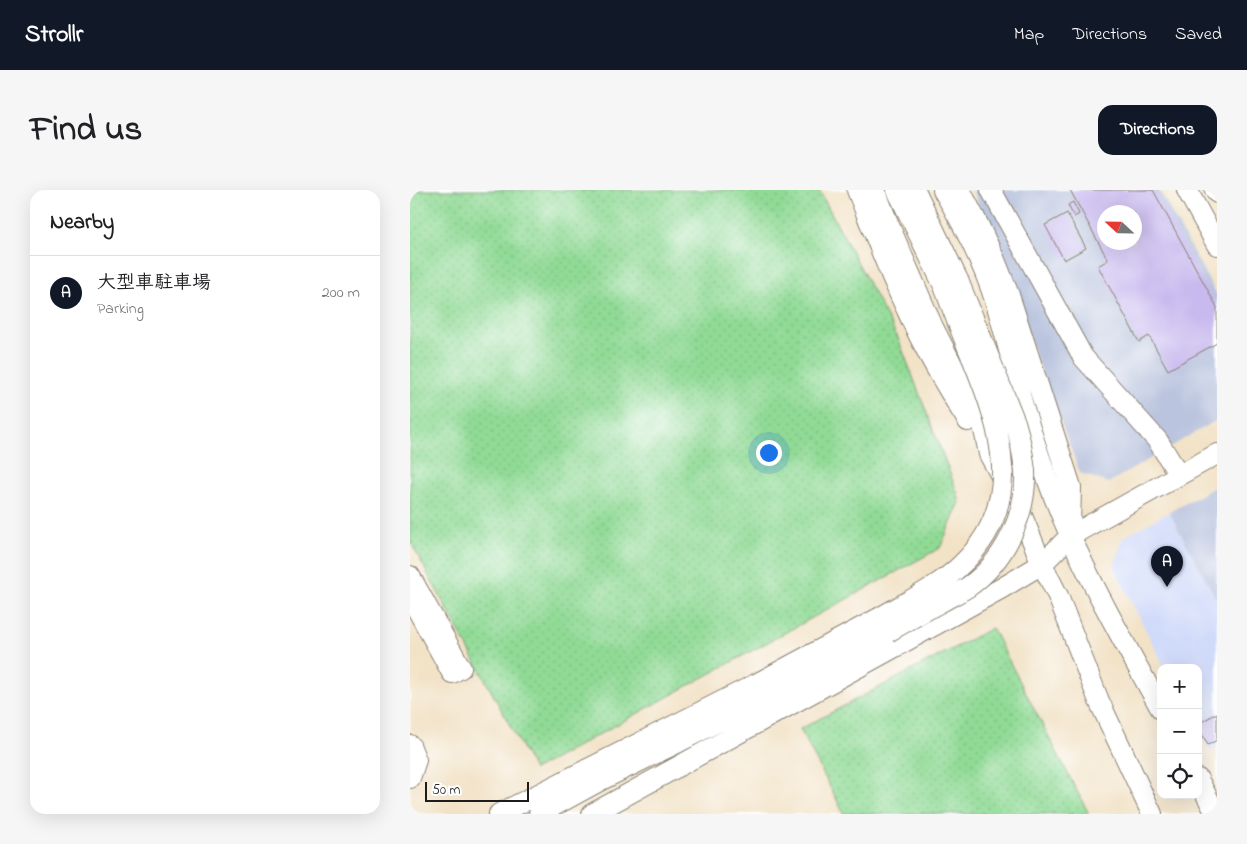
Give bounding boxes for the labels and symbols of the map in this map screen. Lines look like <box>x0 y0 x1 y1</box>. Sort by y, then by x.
north arrow <box>1097 205 1142 250</box>
your location <box>756 440 782 466</box>
pin: A <box>1151 546 1183 587</box>
scale bar <box>425 779 529 802</box>

